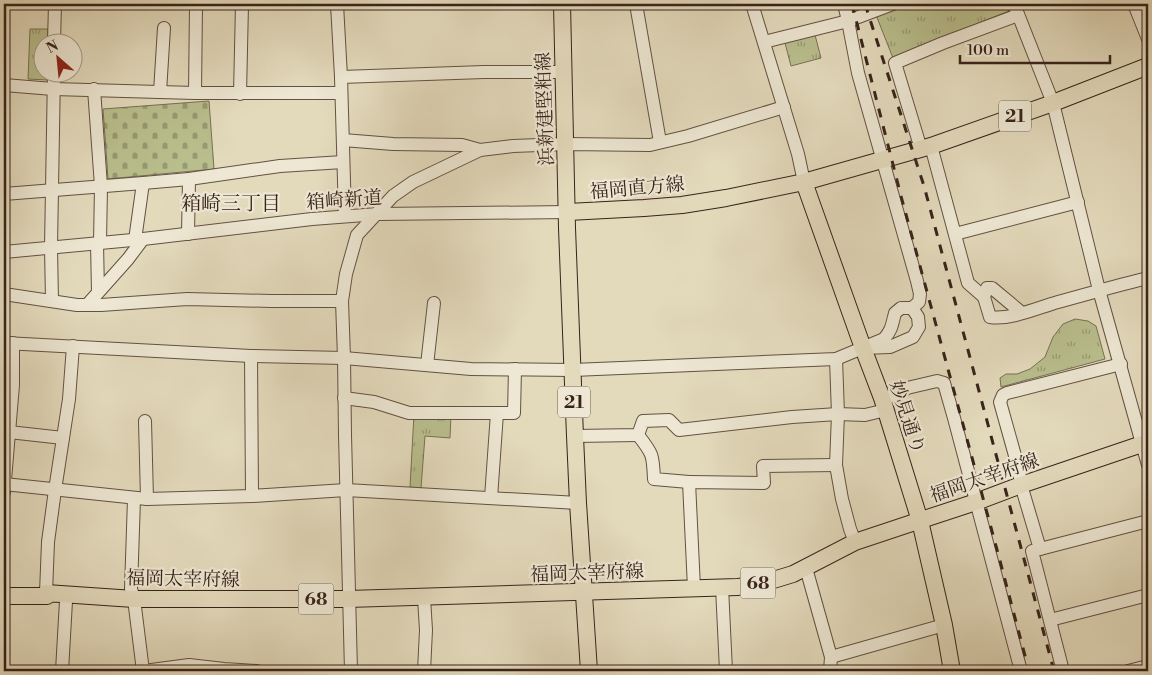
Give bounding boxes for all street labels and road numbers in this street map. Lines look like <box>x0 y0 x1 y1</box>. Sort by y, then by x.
street label: 浜新建堅粕線 <box>531 52 559 166</box>
road number: 21 <box>999 100 1031 132</box>
street label: 福岡直方線 <box>589 172 685 204</box>
street label: 箱崎新道 <box>305 185 383 215</box>
street label: 妙見通り <box>884 377 930 457</box>
road number: 21 <box>558 387 590 418</box>
street label: 福岡太宰府線 <box>927 448 1042 508</box>
street label: 福岡太宰府線 <box>530 559 644 587</box>
street label: 福岡太宰府線 <box>126 566 240 592</box>
road number: 68 <box>740 568 776 598</box>
road number: 68 <box>298 584 334 614</box>

